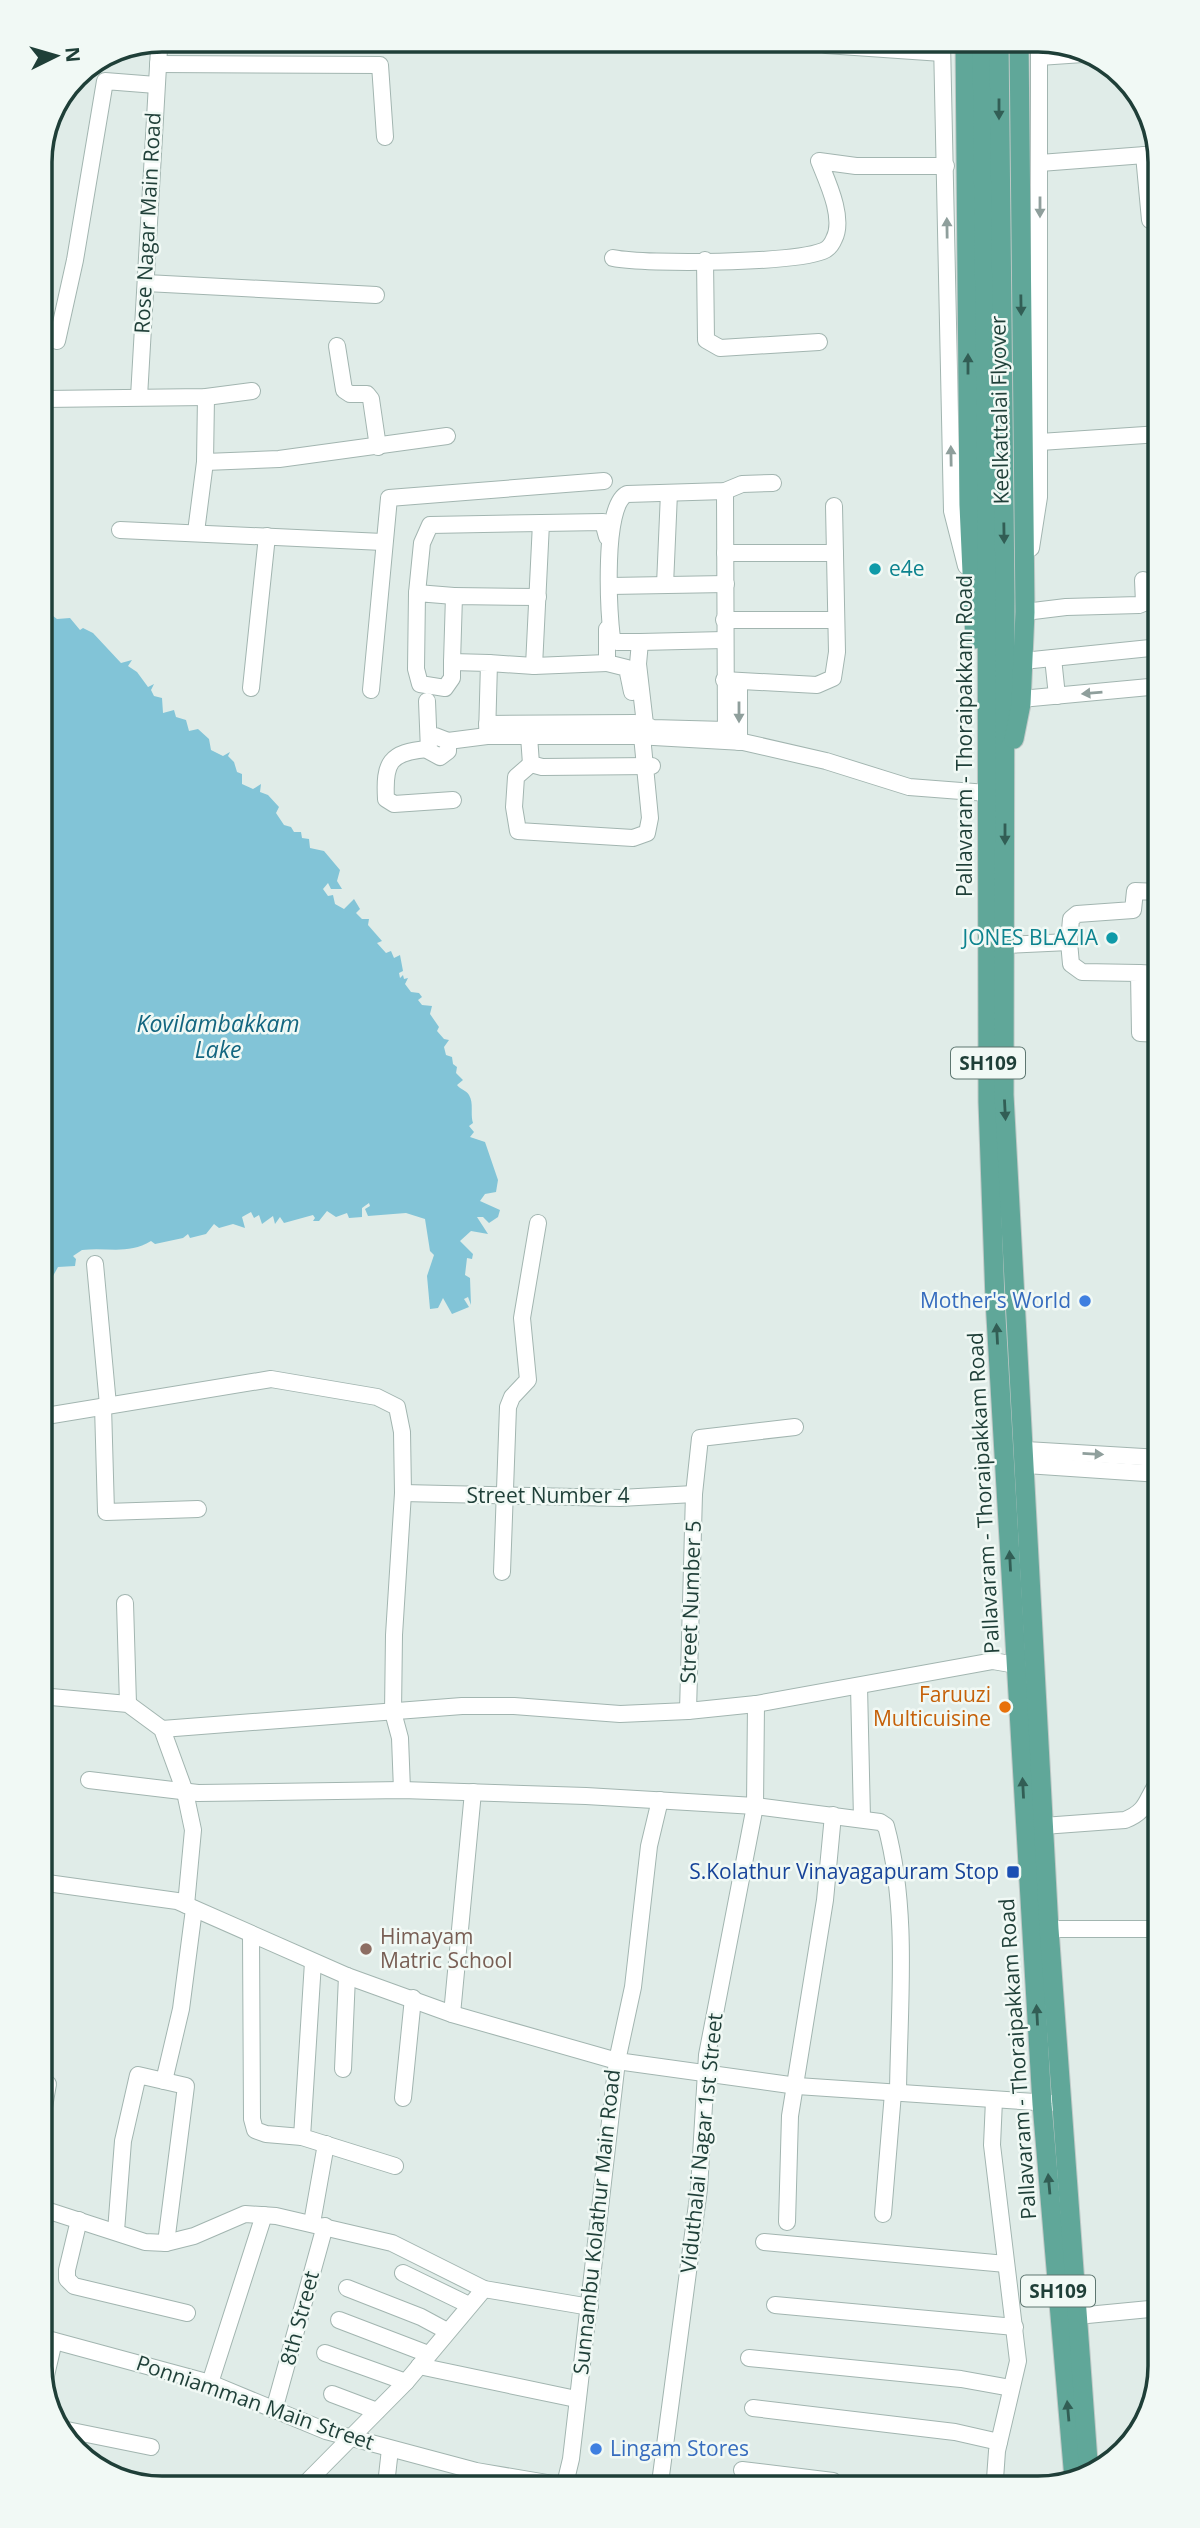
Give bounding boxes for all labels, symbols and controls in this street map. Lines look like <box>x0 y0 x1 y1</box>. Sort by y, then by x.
north arrow <box>21 21 91 91</box>
text: N <box>59 46 87 63</box>
one-way arrow <box>993 98 1005 120</box>
street label: Rose Nagar Main Road <box>127 111 167 334</box>
one-way arrow <box>1034 196 1046 218</box>
one-way arrow <box>941 217 953 239</box>
one-way arrow <box>1016 294 1027 316</box>
street label: Keelkattalai Flyover <box>983 315 1015 505</box>
one-way arrow <box>962 352 974 374</box>
one-way arrow <box>946 445 957 467</box>
one-way arrow <box>998 522 1010 544</box>
place label: e4e <box>889 554 925 582</box>
marker: e4e <box>867 561 883 577</box>
street label: Pallavaram - Thoraipakkam Road <box>950 575 978 897</box>
one-way arrow <box>1081 687 1103 698</box>
one-way arrow <box>733 701 745 723</box>
one-way arrow <box>999 823 1011 845</box>
place label: JONES BLAZIA <box>961 923 1099 951</box>
marker: JONES BLAZIA <box>1104 930 1120 946</box>
water label: Kovilambakkam Lake <box>137 1007 299 1065</box>
road number: SH109 <box>951 1048 1025 1078</box>
one-way arrow <box>999 1099 1010 1121</box>
place label: Mother's World <box>920 1286 1071 1314</box>
marker: Mother's World <box>1077 1293 1093 1309</box>
one-way arrow <box>992 1322 1003 1344</box>
street label: Pallavaram - Thoraipakkam Road <box>961 1332 1005 1655</box>
one-way arrow <box>1082 1448 1104 1459</box>
street label: Street Number 4 <box>467 1481 629 1509</box>
street label: Street Number 5 <box>673 1520 707 1684</box>
one-way arrow <box>1005 1550 1016 1572</box>
place label: Faruuzi Multicuisine <box>873 1680 991 1732</box>
marker: Faruuzi Multicuisine <box>997 1699 1013 1715</box>
one-way arrow <box>1018 1777 1029 1799</box>
place label: S.Kolathur Vinayagapuram Stop <box>689 1857 999 1885</box>
marker: S.Kolathur Vinayagapuram Stop <box>1005 1864 1021 1880</box>
street label: Pallavaram - Thoraipakkam Road <box>992 1897 1042 2221</box>
place label: Himayam Matric School <box>380 1922 512 1974</box>
marker: Himayam Matric School <box>358 1941 374 1957</box>
one-way arrow <box>1031 2004 1042 2026</box>
street label: Viduthalai Nagar 1st Street <box>673 2011 729 2274</box>
street label: Sunnambu Kolathur Main Road <box>566 2068 626 2376</box>
one-way arrow <box>1043 2173 1054 2195</box>
street label: 8th Street <box>273 2268 325 2368</box>
road number: SH109 <box>1021 2276 1095 2306</box>
street label: Ponniamman Main Street <box>133 2348 378 2456</box>
one-way arrow <box>1062 2400 1073 2422</box>
place label: Lingam Stores <box>610 2434 749 2462</box>
marker: Lingam Stores <box>588 2441 604 2457</box>

